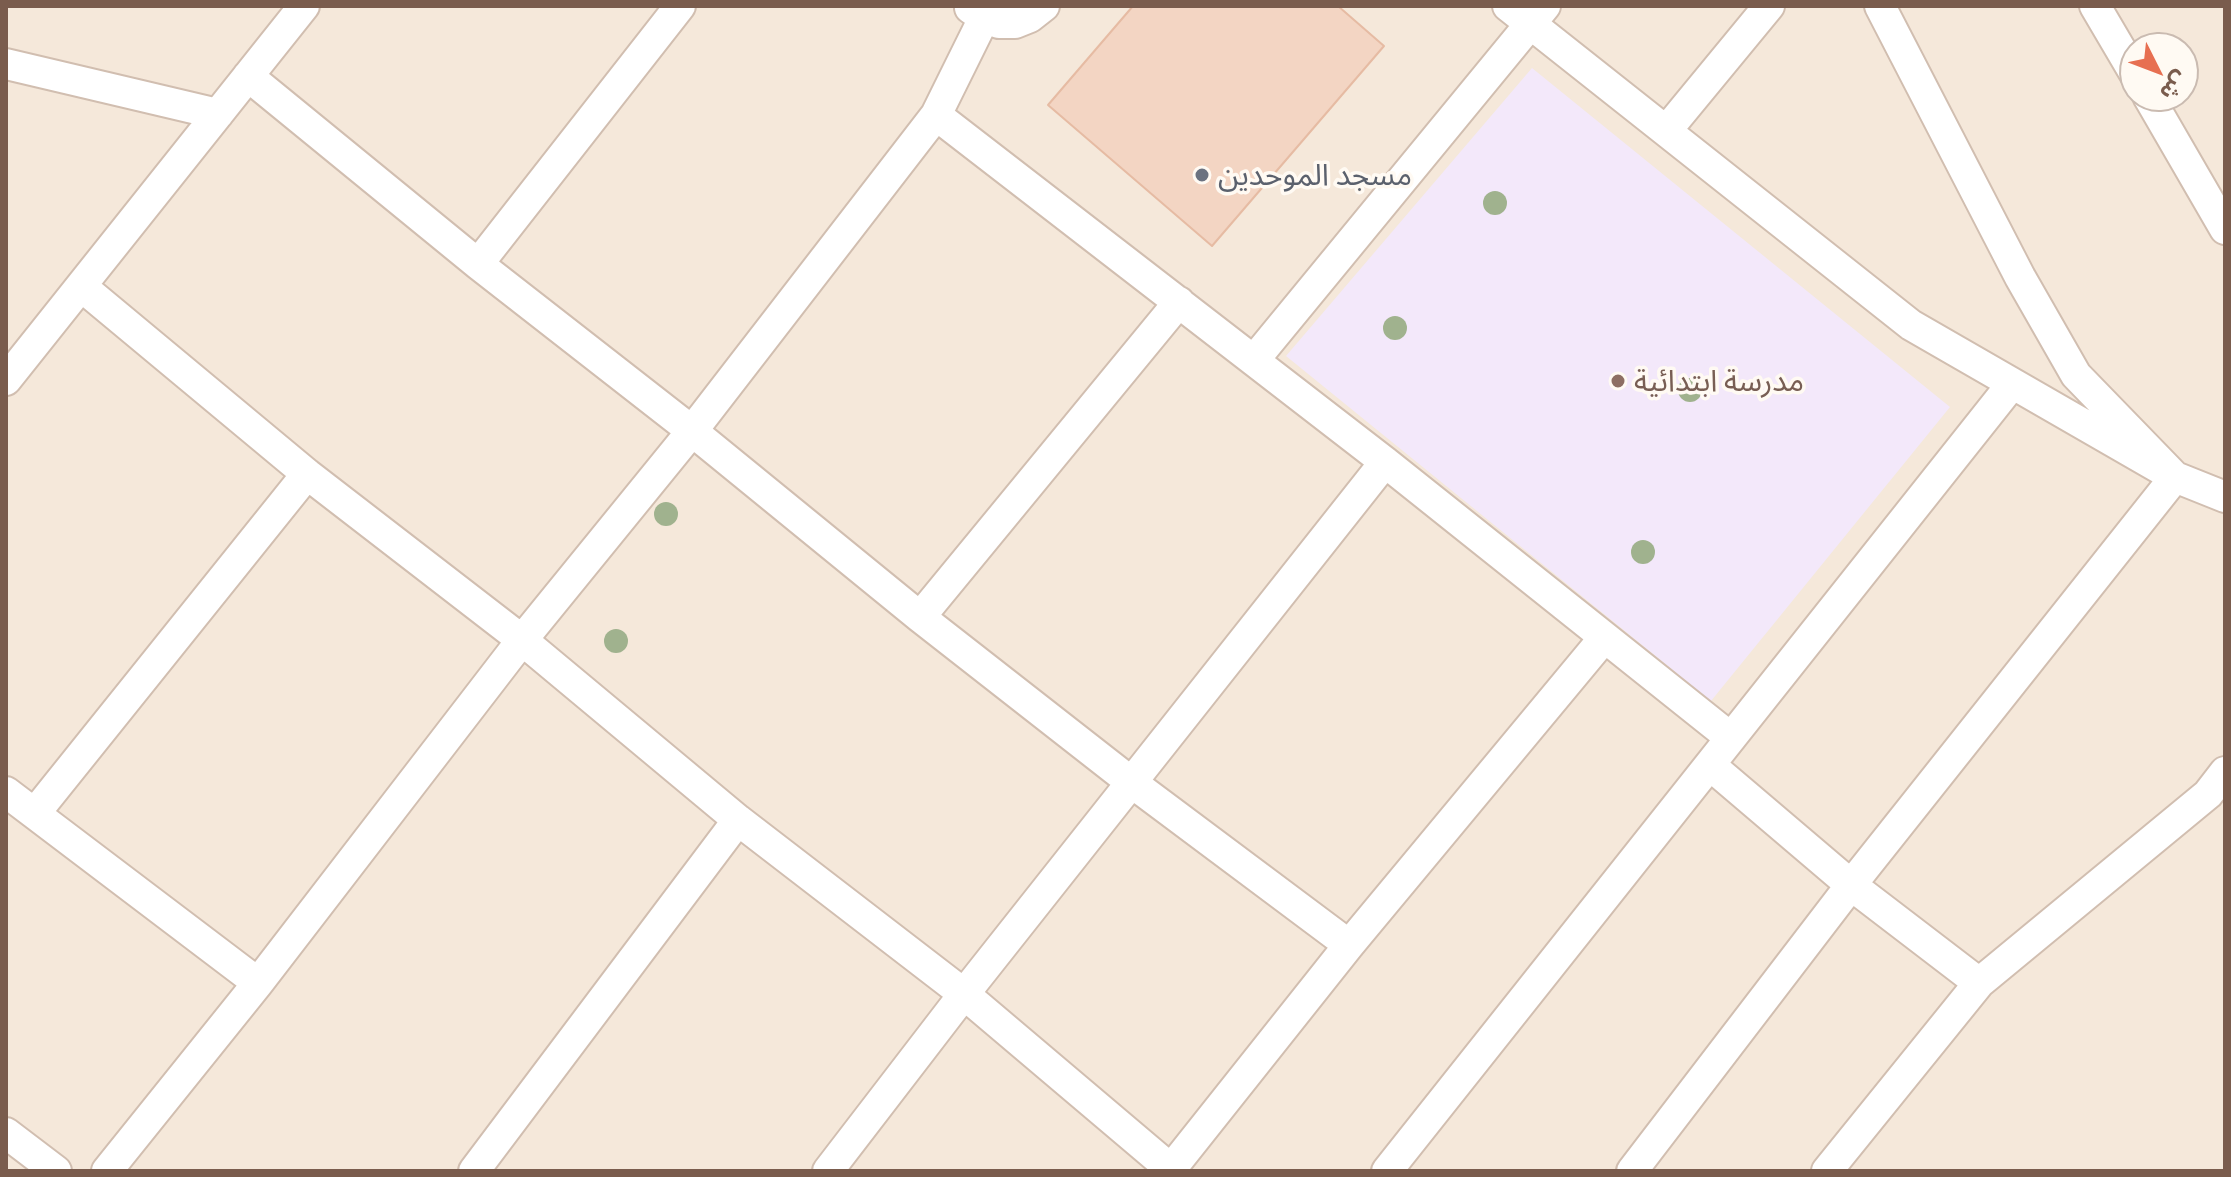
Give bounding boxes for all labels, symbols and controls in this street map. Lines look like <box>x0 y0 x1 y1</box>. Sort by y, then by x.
north arrow <box>2119 32 2199 112</box>
text: ش <box>2156 67 2195 107</box>
place label: مسجد الموحدين <box>1218 157 1412 193</box>
marker: مسجد الموحدين <box>1193 166 1211 184</box>
place label: مدرسة ابتدائية <box>1634 363 1804 399</box>
marker: مدرسة ابتدائية <box>1609 372 1627 390</box>

